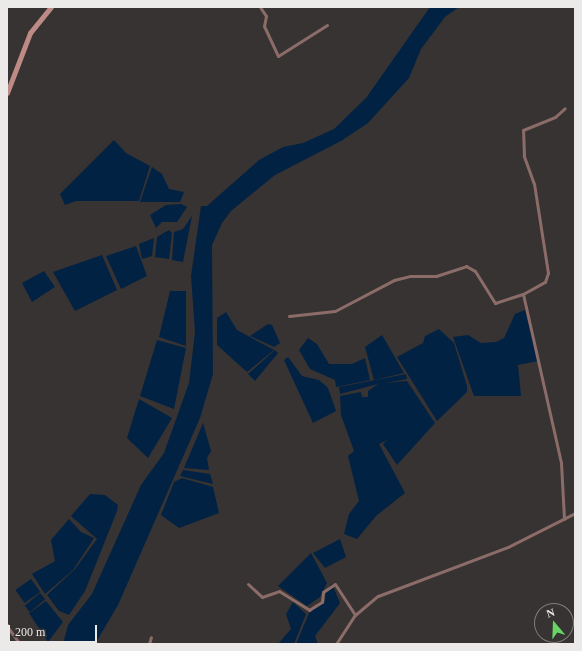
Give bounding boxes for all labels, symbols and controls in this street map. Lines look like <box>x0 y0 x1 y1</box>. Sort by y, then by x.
north arrow <box>534 603 574 643</box>
text: N <box>545 606 556 620</box>
scale bar <box>10 617 99 643</box>
text: 200 m <box>15 625 45 639</box>

